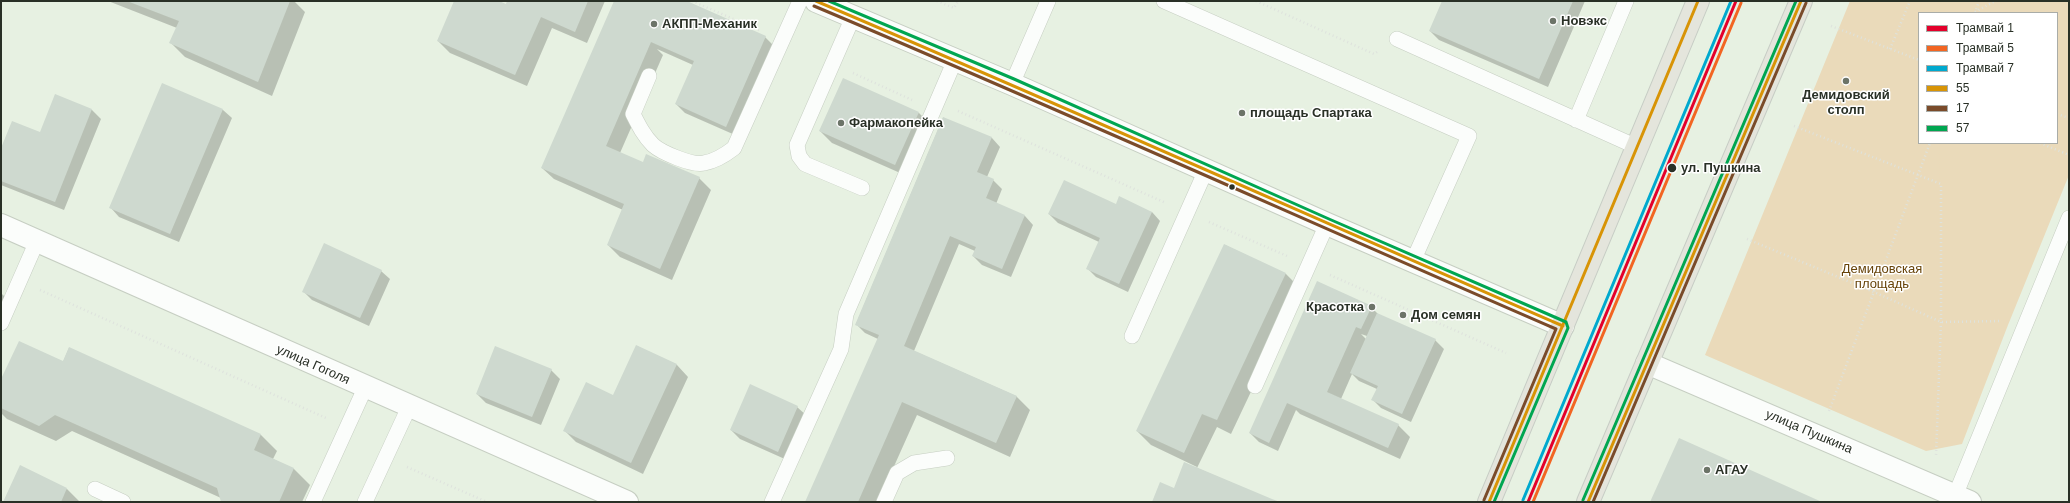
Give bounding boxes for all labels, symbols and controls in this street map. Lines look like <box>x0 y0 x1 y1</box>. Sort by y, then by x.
legend <box>1918 12 2058 144</box>
place label: Новэкс <box>1561 13 1607 29</box>
place label: АКПП-Механик <box>662 16 757 32</box>
marker: Новэкс <box>1548 16 1558 26</box>
marker: АКПП-Механик <box>649 19 659 29</box>
text: Трамвай 1 <box>1956 21 2014 35</box>
text: Трамвай 5 <box>1956 41 2014 55</box>
text: Трамвай 7 <box>1956 61 2014 75</box>
marker: Демидовский столп <box>1841 76 1851 86</box>
text: 55 <box>1956 81 1969 95</box>
place label: Демидовский столп <box>1802 87 1890 118</box>
text: 17 <box>1956 101 1969 115</box>
place label: площадь Спартака <box>1250 105 1372 121</box>
marker: площадь Спартака <box>1237 108 1247 118</box>
place label: Фармакопейка <box>849 115 943 131</box>
marker: Фармакопейка <box>836 118 846 128</box>
text: 57 <box>1956 121 1969 135</box>
place label: ул. Пушкина <box>1681 160 1761 176</box>
marker: ул. Пушкина <box>1666 162 1678 174</box>
unlabelled marker <box>1227 182 1237 192</box>
park label: Демидовская площадь <box>1842 261 1922 292</box>
place label: Красотка <box>1306 299 1364 315</box>
marker: Красотка <box>1367 302 1377 312</box>
place label: Дом семян <box>1411 307 1481 323</box>
marker: Дом семян <box>1398 310 1408 320</box>
street label: улица Гоголя <box>274 342 352 388</box>
street label: улица Пушкина <box>1763 407 1855 457</box>
place label: АГАУ <box>1715 462 1748 478</box>
marker: АГАУ <box>1702 465 1712 475</box>

